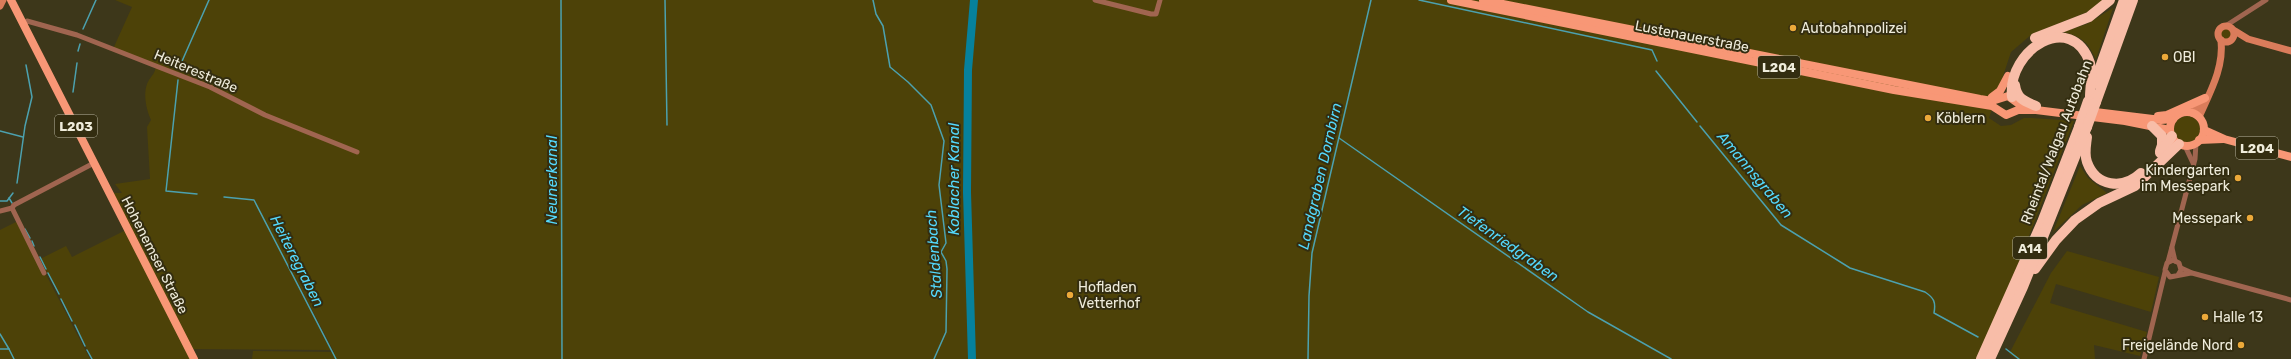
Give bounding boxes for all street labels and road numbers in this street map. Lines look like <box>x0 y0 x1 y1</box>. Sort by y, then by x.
street label: Lustenauerstraße <box>1633 17 1751 56</box>
street label: Heiterestraße <box>151 46 240 97</box>
road number: L204 <box>1758 56 1800 78</box>
street label: Rheintal/Walgau Autobahn <box>2017 58 2096 227</box>
road number: L203 <box>55 115 97 137</box>
road number: L204 <box>2236 137 2278 159</box>
street label: Hohenemser Straße <box>118 194 192 317</box>
road number: A14 <box>2013 237 2047 259</box>

